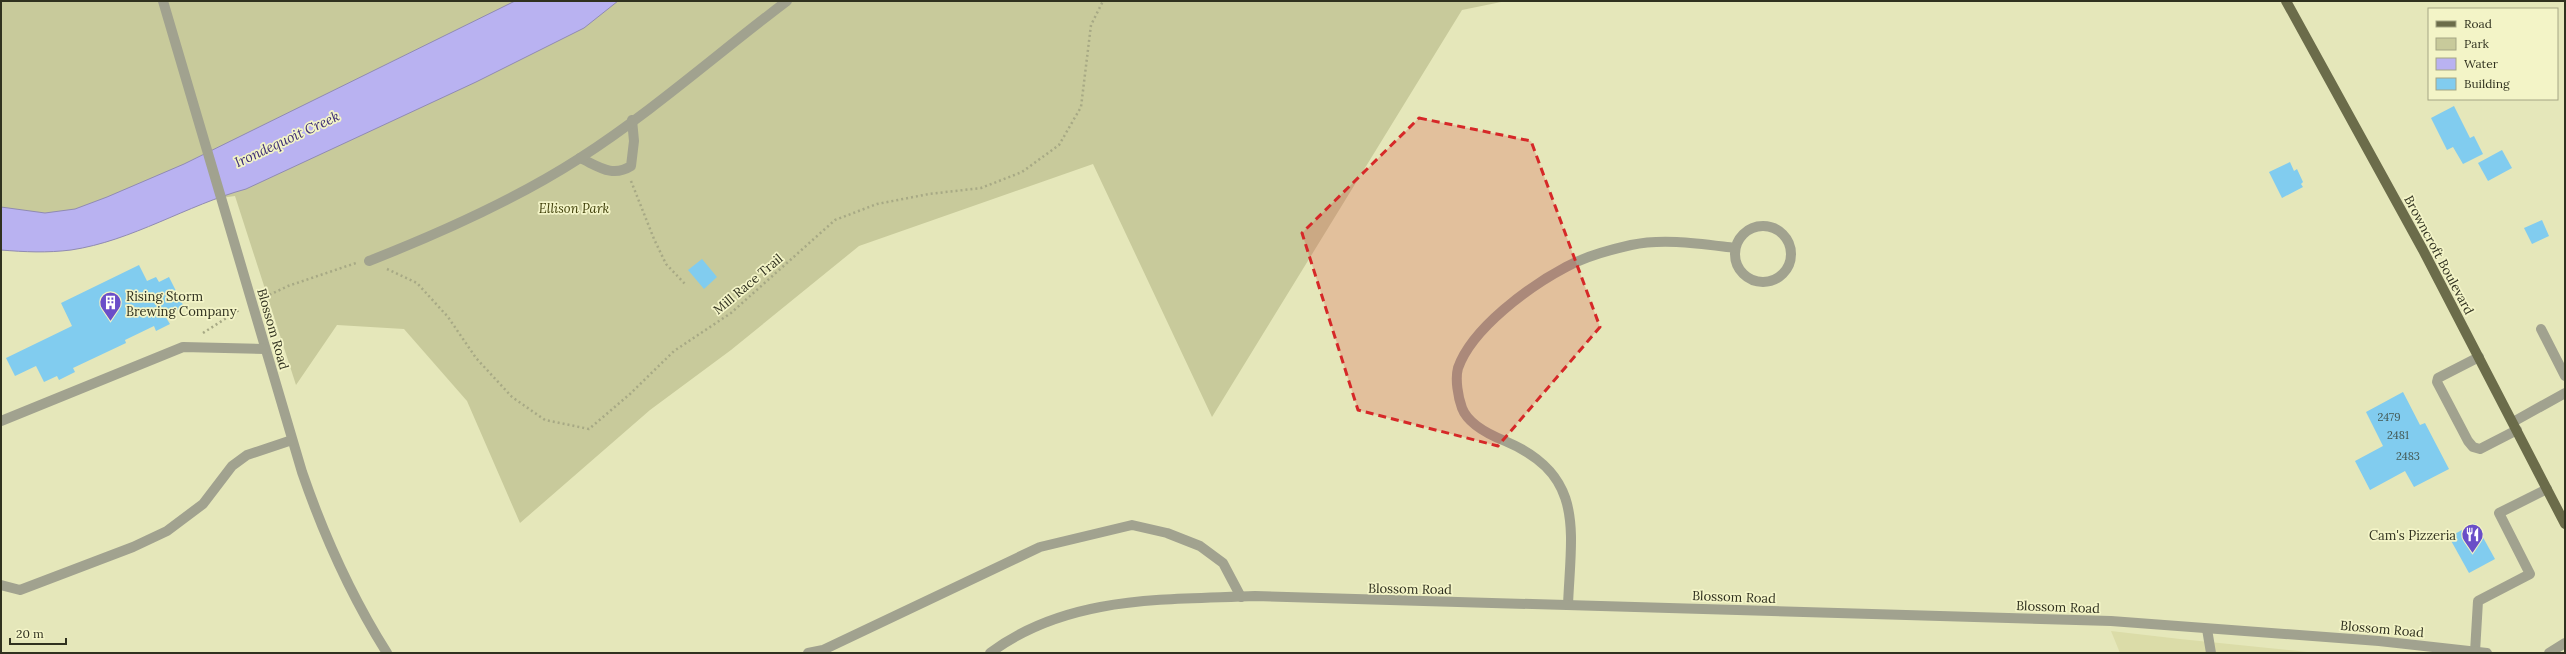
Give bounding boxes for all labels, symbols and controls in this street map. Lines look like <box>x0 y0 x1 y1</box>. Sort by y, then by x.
legend <box>2428 8 2558 100</box>
text: Road <box>2464 16 2492 31</box>
text: Park <box>2464 36 2490 51</box>
text: Water <box>2464 56 2499 71</box>
text: Building <box>2464 76 2510 91</box>
water label: Irondequoit Creek <box>232 107 342 171</box>
street label: Browncroft Boulevard <box>2400 192 2478 318</box>
park label: Ellison Park <box>539 200 610 217</box>
street label: Mill Race Trail <box>710 250 787 318</box>
street label: Blossom Road <box>253 286 293 372</box>
place label: Rising Storm Brewing Company <box>126 288 237 320</box>
building icon: Rising Storm Brewing Company <box>97 290 123 323</box>
house number: 2479 <box>2377 410 2401 424</box>
house number: 2481 <box>2387 428 2409 442</box>
house number: 2483 <box>2396 449 2420 463</box>
restaurant icon: Cam's Pizzeria <box>2459 522 2485 555</box>
place label: Cam's Pizzeria <box>2369 527 2456 544</box>
street label: Blossom Road <box>1368 580 1452 598</box>
street label: Blossom Road <box>1692 587 1776 607</box>
street label: Blossom Road <box>2016 597 2100 617</box>
street label: Blossom Road <box>2339 617 2425 641</box>
scale bar <box>10 620 66 646</box>
text: 20 m <box>16 626 44 641</box>

